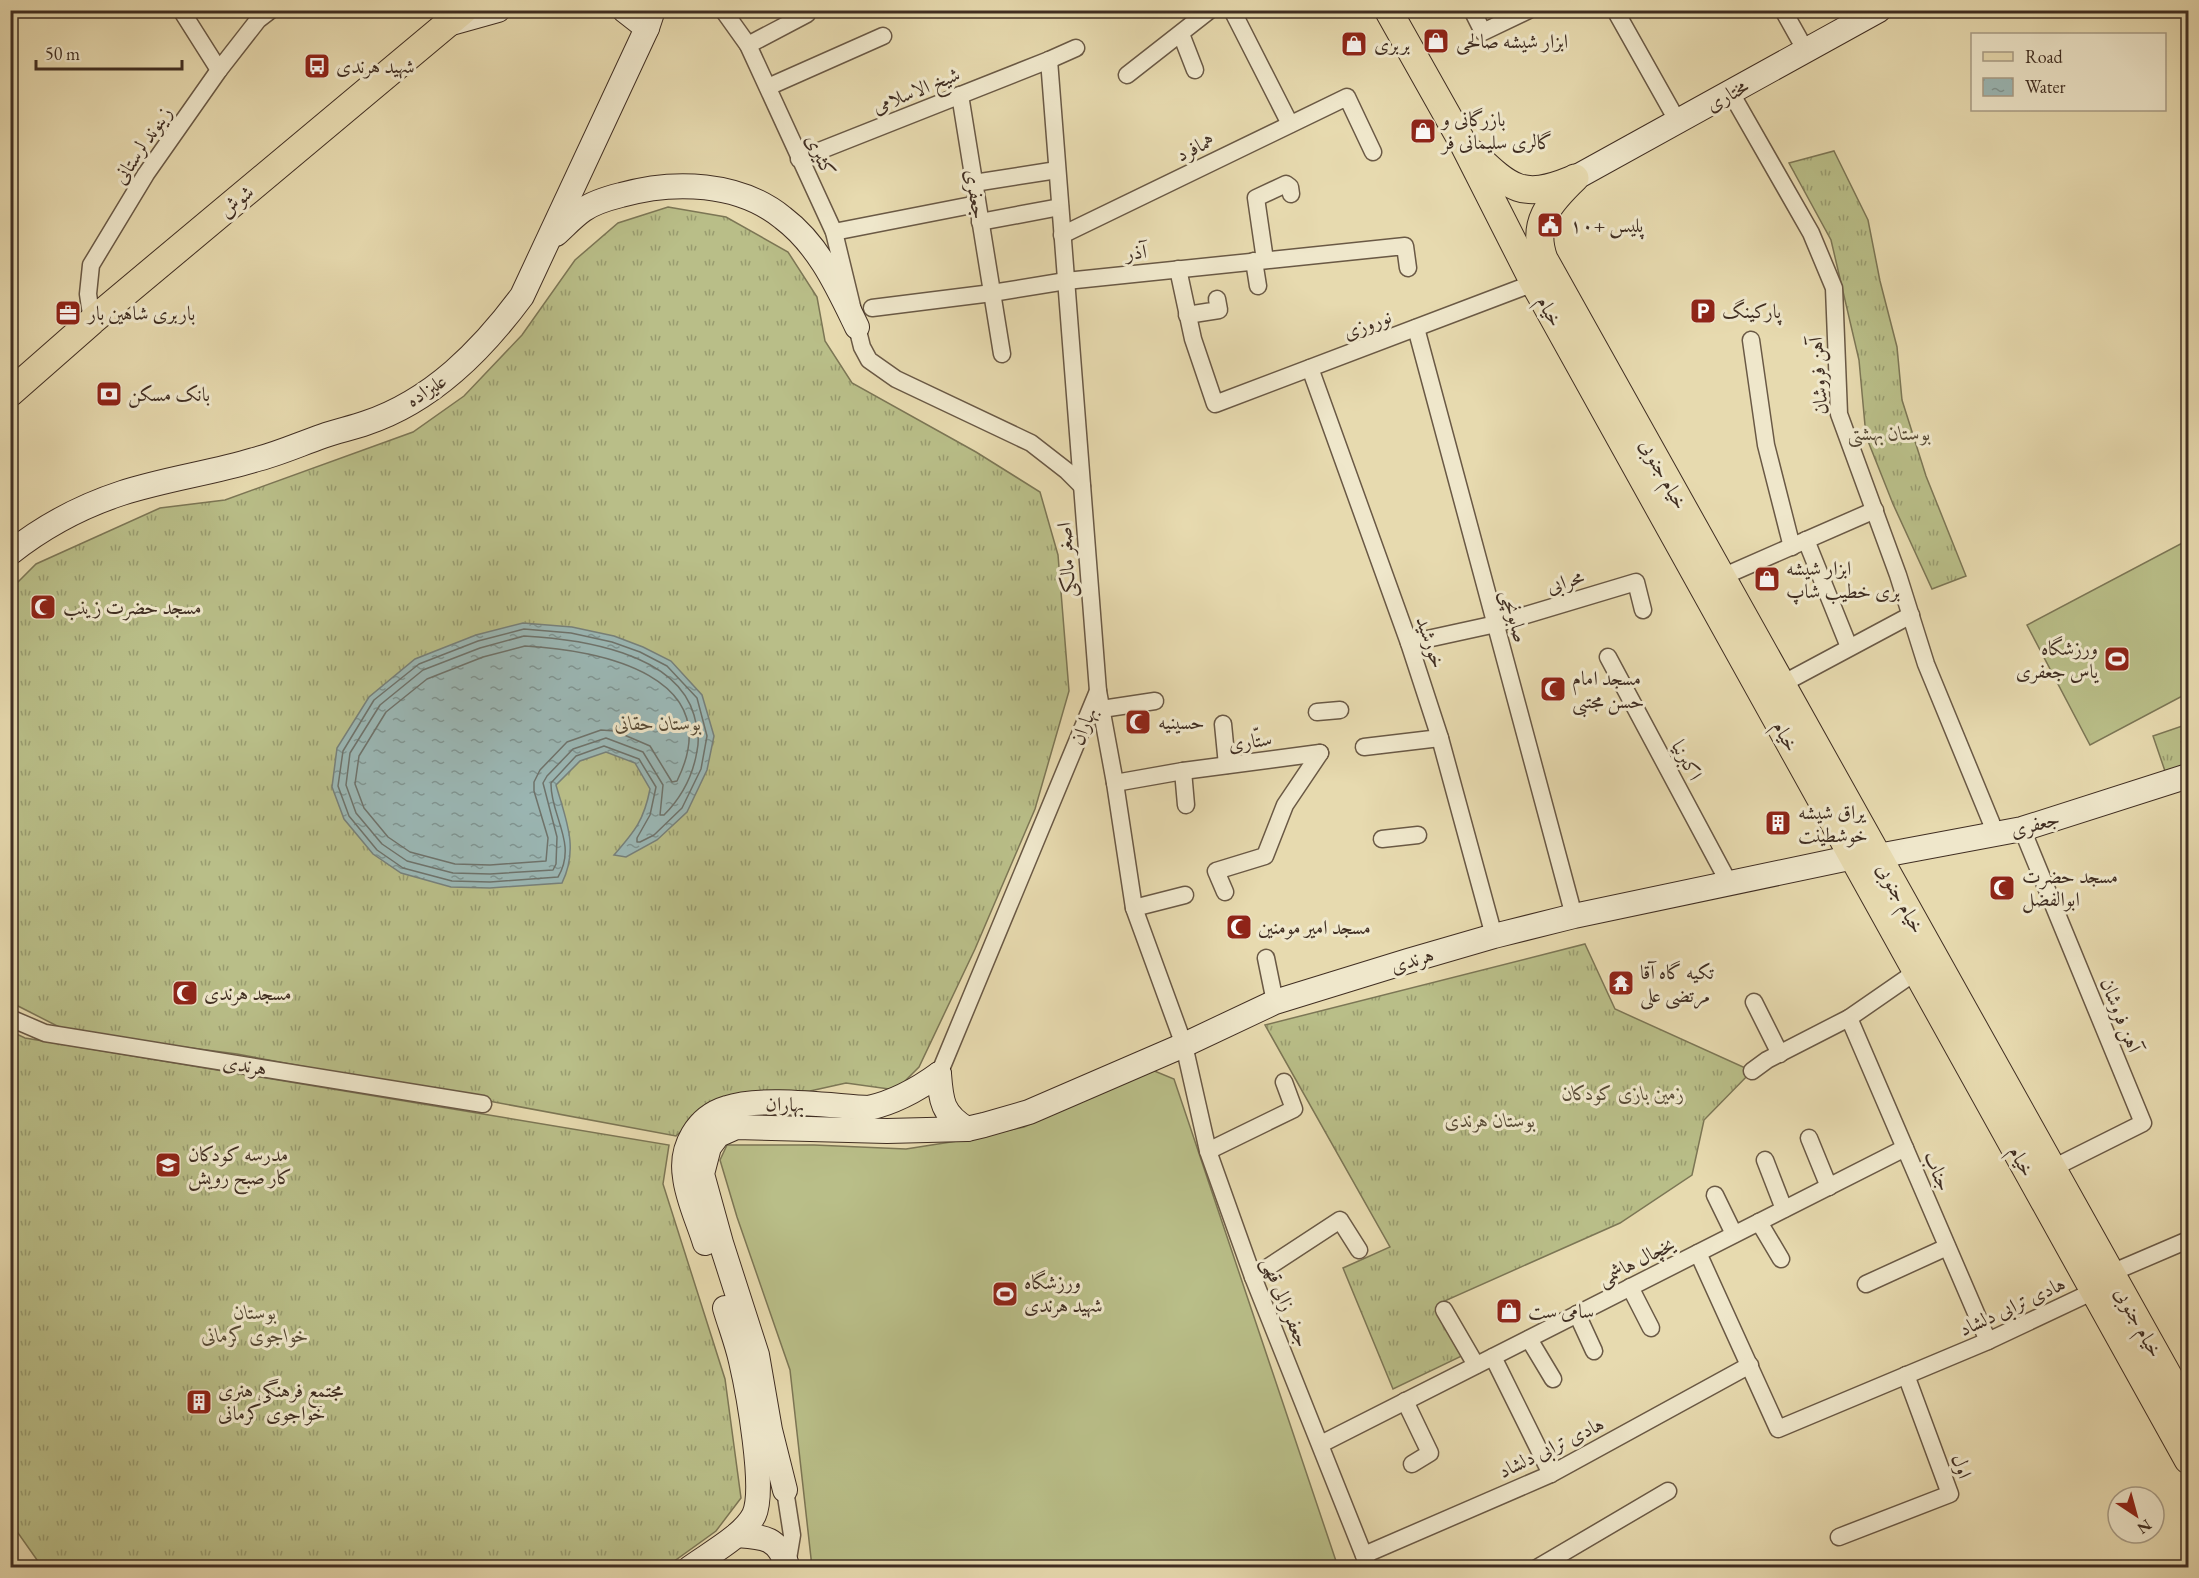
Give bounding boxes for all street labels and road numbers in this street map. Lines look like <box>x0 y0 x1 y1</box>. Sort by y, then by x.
street label: شیخ الاسلامی <box>868 61 966 124</box>
street label: مختاری <box>1701 73 1753 117</box>
street label: زینوند لرستانی <box>106 101 178 189</box>
street label: همافرد <box>1171 127 1219 167</box>
street label: کثیری <box>800 129 842 181</box>
street label: جعفری <box>959 167 993 221</box>
street label: شوش <box>213 179 259 223</box>
street label: آذر <box>1122 238 1151 266</box>
street label: خیام <box>1527 291 1569 334</box>
street label: نوروزی <box>1339 303 1395 345</box>
street label: آهن فروشان <box>1802 334 1835 416</box>
street label: علیزاده <box>401 367 451 413</box>
street label: خیام جنوبی <box>1630 434 1694 516</box>
street label: اصغر مالکی <box>1050 521 1083 598</box>
street label: محرابی <box>1543 563 1588 601</box>
street label: صابونچی <box>1495 587 1535 646</box>
street label: خورشید <box>1410 612 1452 672</box>
street label: بهاران <box>1064 703 1102 749</box>
street label: خیام <box>1763 716 1805 759</box>
street label: ستّاری <box>1226 724 1274 757</box>
street label: اکبرنیا <box>1666 735 1708 785</box>
street label: جعفری <box>2007 805 2063 843</box>
street label: خیام جنوبی <box>1867 858 1931 940</box>
street label: هرندی <box>1387 941 1437 979</box>
street label: آهن فروشان <box>2093 974 2149 1059</box>
street label: هرندی <box>221 1049 269 1081</box>
street label: بهاران <box>765 1090 805 1118</box>
street label: خیام <box>1999 1141 2041 1184</box>
street label: جناب <box>1918 1147 1958 1195</box>
street label: یخچال هاشمی <box>1593 1230 1680 1292</box>
street label: جعفر زالی قهی <box>1255 1253 1316 1351</box>
street label: هادی ترابی دلشاد <box>1955 1270 2070 1344</box>
street label: خیام جنوبی <box>2105 1282 2169 1364</box>
street label: هادی ترابی دلشاد <box>1494 1410 1609 1486</box>
street label: اول <box>1946 1450 1978 1482</box>

